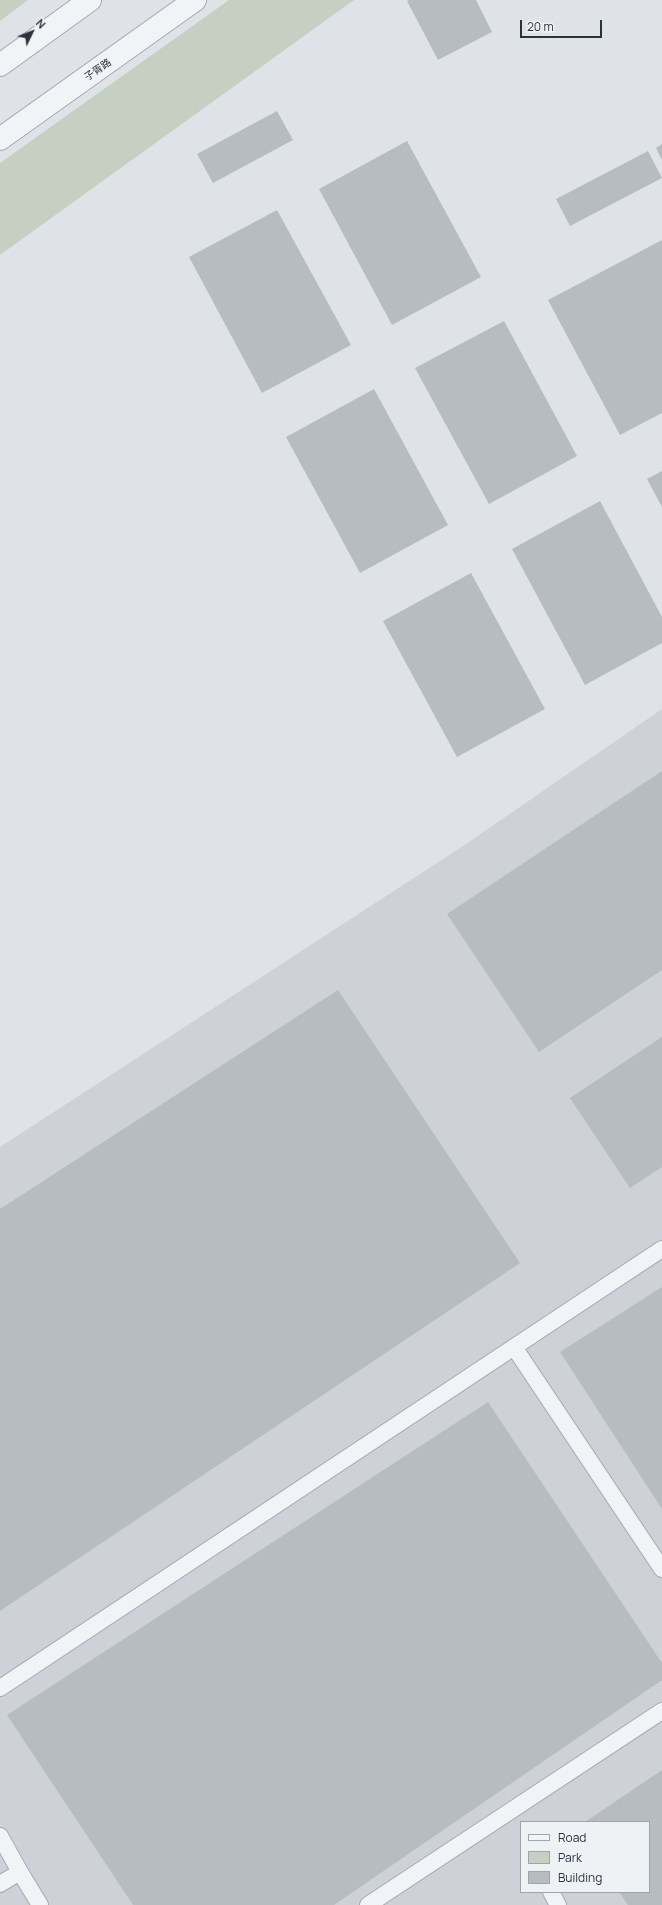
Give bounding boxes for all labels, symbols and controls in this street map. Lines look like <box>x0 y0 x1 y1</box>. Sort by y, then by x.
north arrow <box>12 12 52 52</box>
scale bar <box>522 12 604 38</box>
text: N <box>33 15 49 31</box>
text: 20 m <box>527 18 554 35</box>
street label: 子胥路 <box>82 56 114 84</box>
legend <box>520 1821 650 1893</box>
text: Road <box>558 1829 586 1846</box>
text: Park <box>558 1849 582 1866</box>
text: Building <box>558 1869 602 1886</box>

